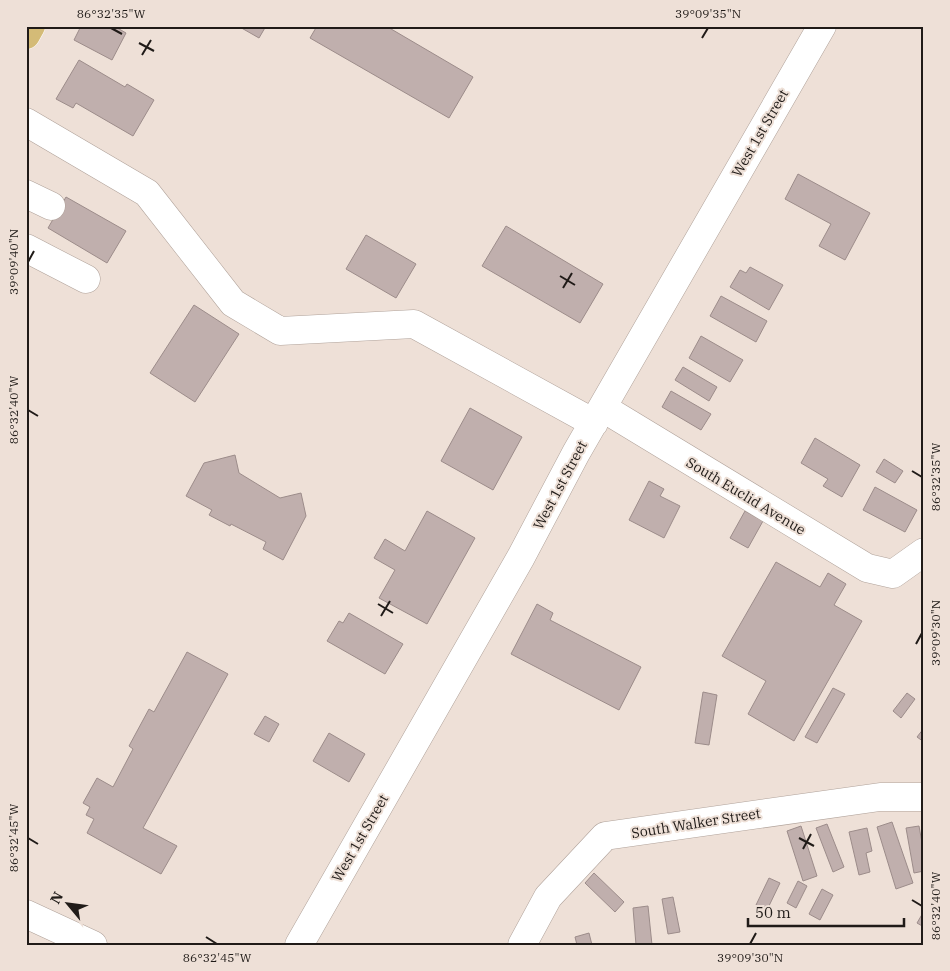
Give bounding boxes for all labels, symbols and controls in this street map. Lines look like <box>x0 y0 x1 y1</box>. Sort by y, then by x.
text: 86°32'35"W <box>77 6 146 21</box>
text: 39°09'35"N <box>675 6 741 21</box>
street label: West 1st Street <box>728 86 792 180</box>
text: 39°09'40"N <box>6 229 21 295</box>
text: 86°32'40"W <box>6 375 21 444</box>
street label: West 1st Street <box>529 437 591 532</box>
text: 86°32'35"W <box>928 442 943 511</box>
street label: South Euclid Avenue <box>683 453 809 539</box>
text: 39°09'30"N <box>928 600 943 666</box>
street label: West 1st Street <box>328 791 392 885</box>
text: 86°32'45"W <box>6 803 21 872</box>
street label: South Walker Street <box>630 804 762 842</box>
text: 86°32'40"W <box>928 871 943 940</box>
north arrow <box>42 878 92 928</box>
text: N <box>46 888 67 907</box>
scale bar <box>748 896 904 928</box>
text: 50 m <box>755 903 791 922</box>
text: 86°32'45"W <box>183 950 252 965</box>
text: 39°09'30"N <box>717 950 783 965</box>

